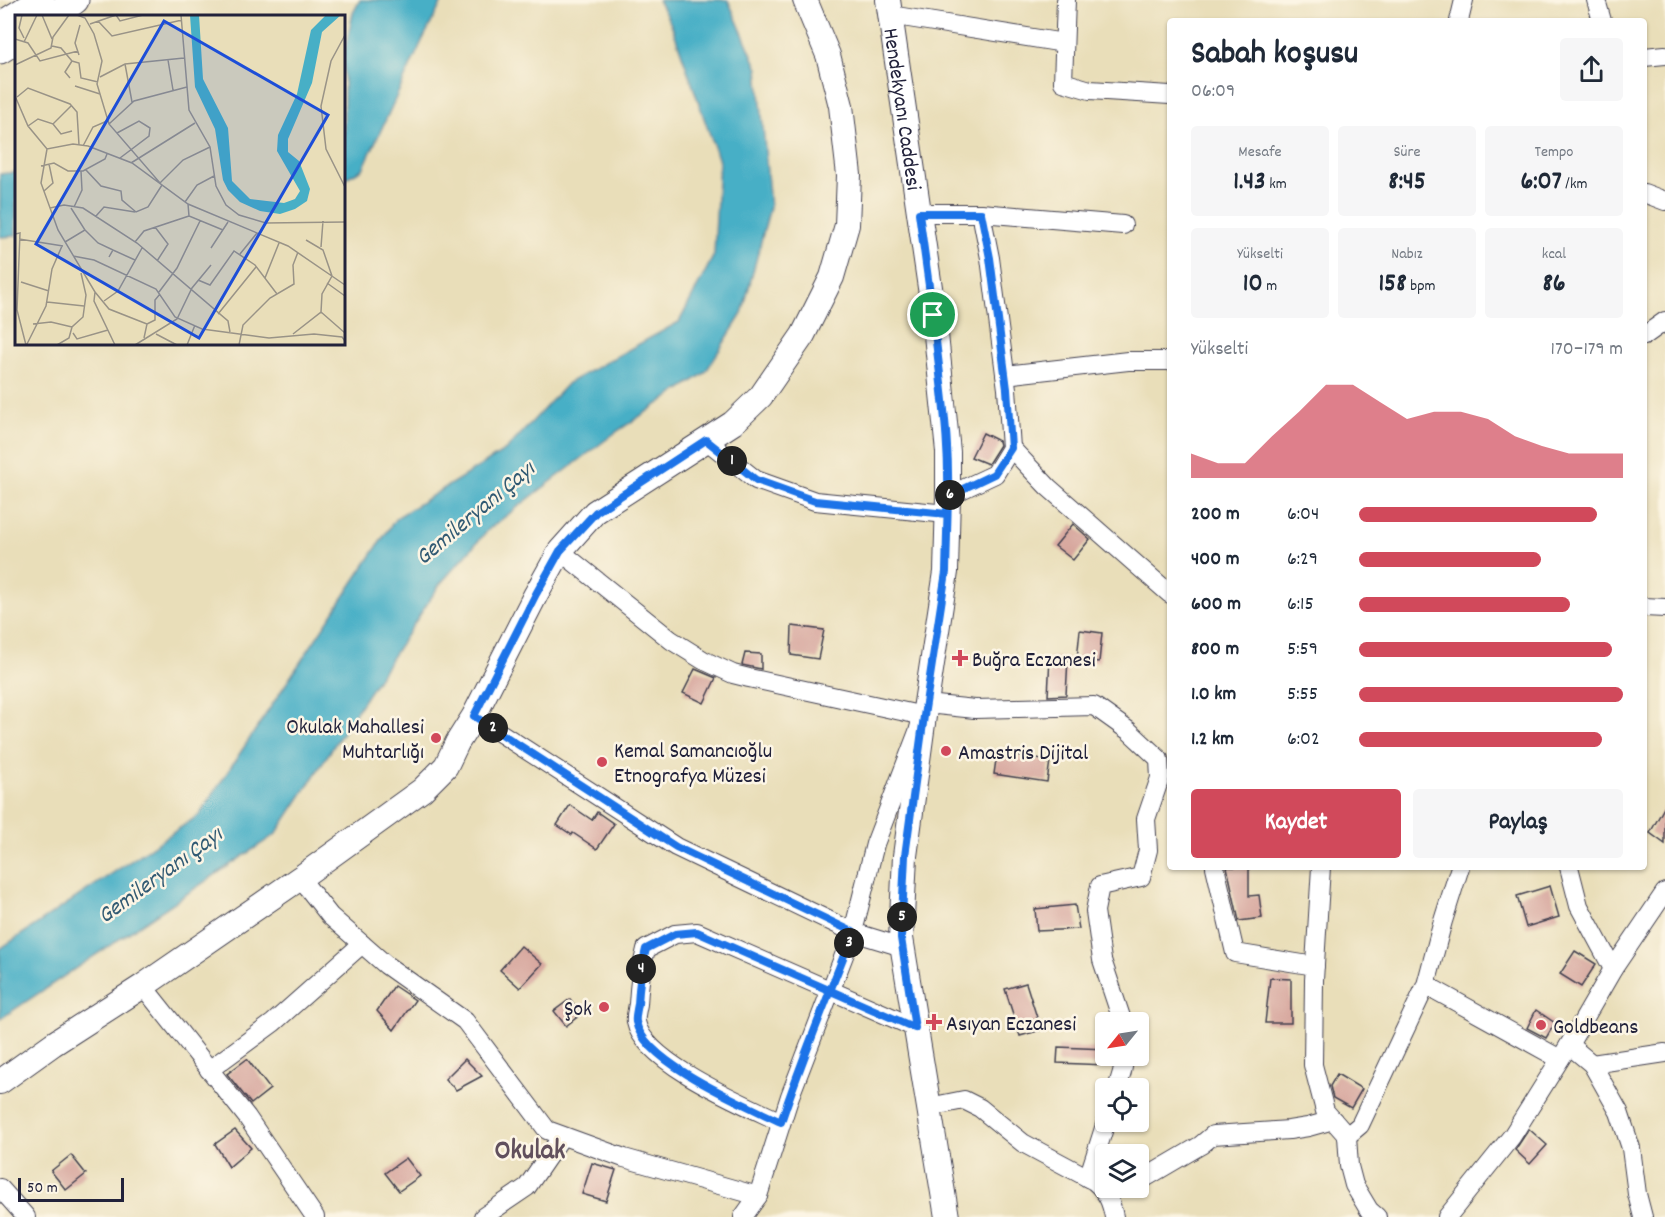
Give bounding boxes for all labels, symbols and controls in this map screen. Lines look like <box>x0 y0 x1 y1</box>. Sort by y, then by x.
inset map <box>15 15 345 345</box>
street label: Hendekyanı Caddesi <box>873 26 928 193</box>
text: Sabah koşusu <box>1191 32 1358 79</box>
button: share <box>1560 38 1623 101</box>
text: 06:09 <box>1191 78 1235 106</box>
text: Mesafe <box>1238 141 1282 164</box>
text: Süre <box>1394 141 1420 164</box>
text: Tempo <box>1535 141 1573 164</box>
text: 1.43 <box>1233 164 1266 201</box>
text: 8:45 <box>1388 164 1426 201</box>
text: 6:07 <box>1521 164 1562 201</box>
text: km <box>1266 173 1287 196</box>
text: /km <box>1562 173 1587 196</box>
text: Yükselti <box>1237 243 1283 266</box>
text: Nabız <box>1391 243 1423 266</box>
text: kcal <box>1542 243 1566 266</box>
text: 10 <box>1243 266 1263 303</box>
text: 158 <box>1378 266 1407 303</box>
text: 86 <box>1542 266 1566 303</box>
text: m <box>1263 275 1277 298</box>
text: bpm <box>1407 275 1436 298</box>
pin <box>907 289 958 340</box>
icon: arrive <box>916 298 949 331</box>
text: Yükselti <box>1191 336 1248 364</box>
text: 170–179 m <box>1551 336 1623 364</box>
pin: 1 <box>717 446 747 476</box>
text: 1 <box>730 449 734 472</box>
water label: Gemileryanı Çayı <box>409 453 544 575</box>
pin: 6 <box>935 480 965 510</box>
text: 6 <box>946 483 954 506</box>
text: 200 m <box>1191 501 1240 529</box>
text: 6:04 <box>1287 501 1319 529</box>
text: 400 m <box>1191 546 1239 574</box>
text: 6:29 <box>1287 546 1318 574</box>
text: 600 m <box>1191 591 1241 619</box>
text: 6:15 <box>1287 591 1314 619</box>
text: 800 m <box>1191 636 1239 664</box>
text: 5:59 <box>1287 636 1318 664</box>
place label: Buğra Eczanesi <box>972 646 1096 677</box>
marker: Buğra Eczanesi <box>953 651 967 665</box>
text: 1.0 km <box>1191 681 1236 709</box>
text: 5:55 <box>1287 681 1318 709</box>
place label: Okulak Mahallesi Muhtarlığı <box>286 713 424 769</box>
pin: 2 <box>478 713 508 743</box>
text: 2 <box>490 716 497 739</box>
text: 1.2 km <box>1191 726 1234 754</box>
text: 6:02 <box>1287 726 1320 754</box>
marker: Okulak Mahallesi Muhtarlığı <box>429 731 443 745</box>
place label: Kemal Samancıoğlu Etnografya Müzesi <box>614 737 772 793</box>
place label: Amastris Dijital <box>958 739 1088 770</box>
marker: Amastris Dijital <box>939 744 953 758</box>
marker: Kemal Samancıoğlu Etnografya Müzesi <box>595 755 609 769</box>
button: Kaydet <box>1191 789 1401 858</box>
button: Paylaş <box>1413 789 1623 858</box>
water label: Gemileryanı Çayı <box>91 818 232 933</box>
pin: 5 <box>887 902 917 932</box>
text: 5 <box>898 905 906 928</box>
pin: 3 <box>834 928 864 958</box>
text: 3 <box>845 931 853 954</box>
pin: 4 <box>626 954 656 984</box>
text: 4 <box>638 957 644 980</box>
place label: Şok <box>564 995 592 1026</box>
marker: Şok <box>597 1000 611 1014</box>
place label: Asıyan Eczanesi <box>946 1010 1076 1041</box>
north arrow <box>1095 1012 1149 1066</box>
map controls <box>1095 1012 1149 1198</box>
place label: Goldbeans <box>1553 1013 1638 1044</box>
marker: Asıyan Eczanesi <box>927 1015 941 1029</box>
marker: Goldbeans <box>1534 1018 1548 1032</box>
button: locate <box>1095 1078 1149 1132</box>
district label: Okulak <box>495 1133 565 1173</box>
button: layers <box>1095 1144 1149 1198</box>
scale bar <box>18 1175 124 1202</box>
text: 50 m <box>27 1177 58 1200</box>

